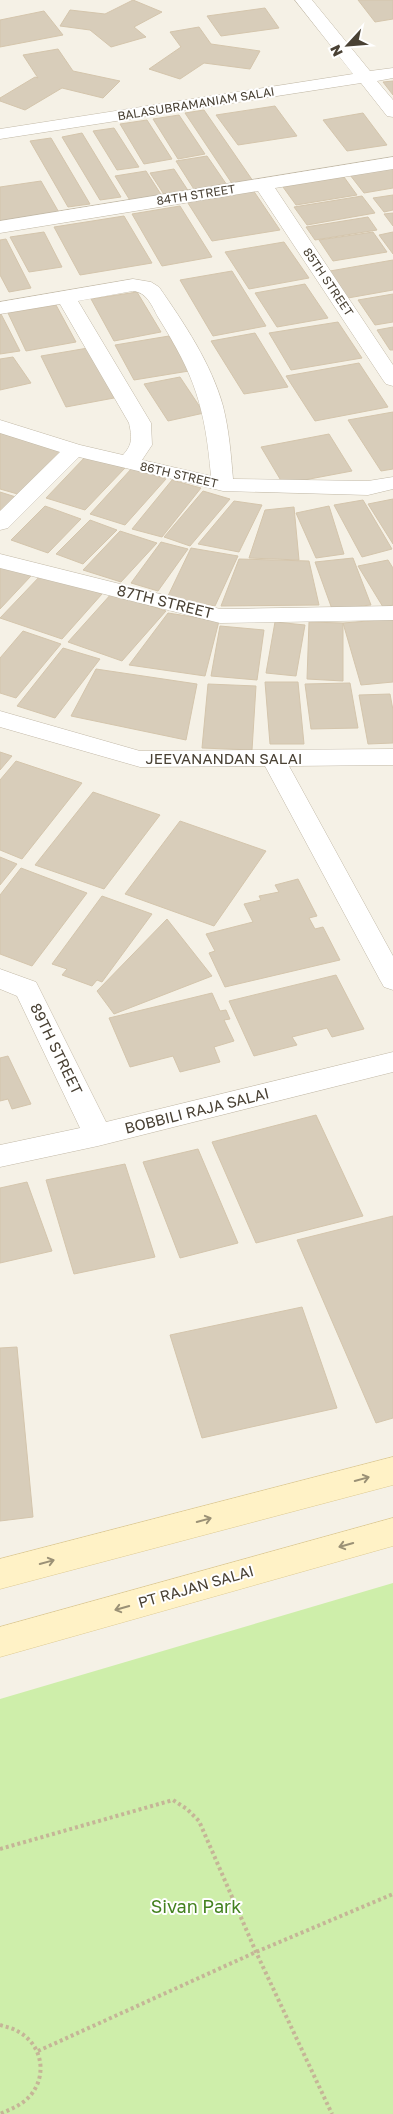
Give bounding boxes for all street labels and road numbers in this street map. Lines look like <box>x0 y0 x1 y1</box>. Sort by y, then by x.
street label: BALASUBRAMANIAM SALAI <box>116 84 276 123</box>
street label: 84TH STREET <box>155 181 237 208</box>
street label: 85TH STREET <box>300 245 357 319</box>
street label: 86TH STREET <box>139 458 220 491</box>
street label: 87TH STREET <box>115 580 215 622</box>
street label: JEEVANANDAN SALAI <box>145 749 303 767</box>
street label: 89TH STREET <box>27 1000 87 1097</box>
street label: BOBBILI RAJA SALAI <box>123 1083 271 1137</box>
street label: PT RAJAN SALAI <box>136 1561 256 1611</box>

